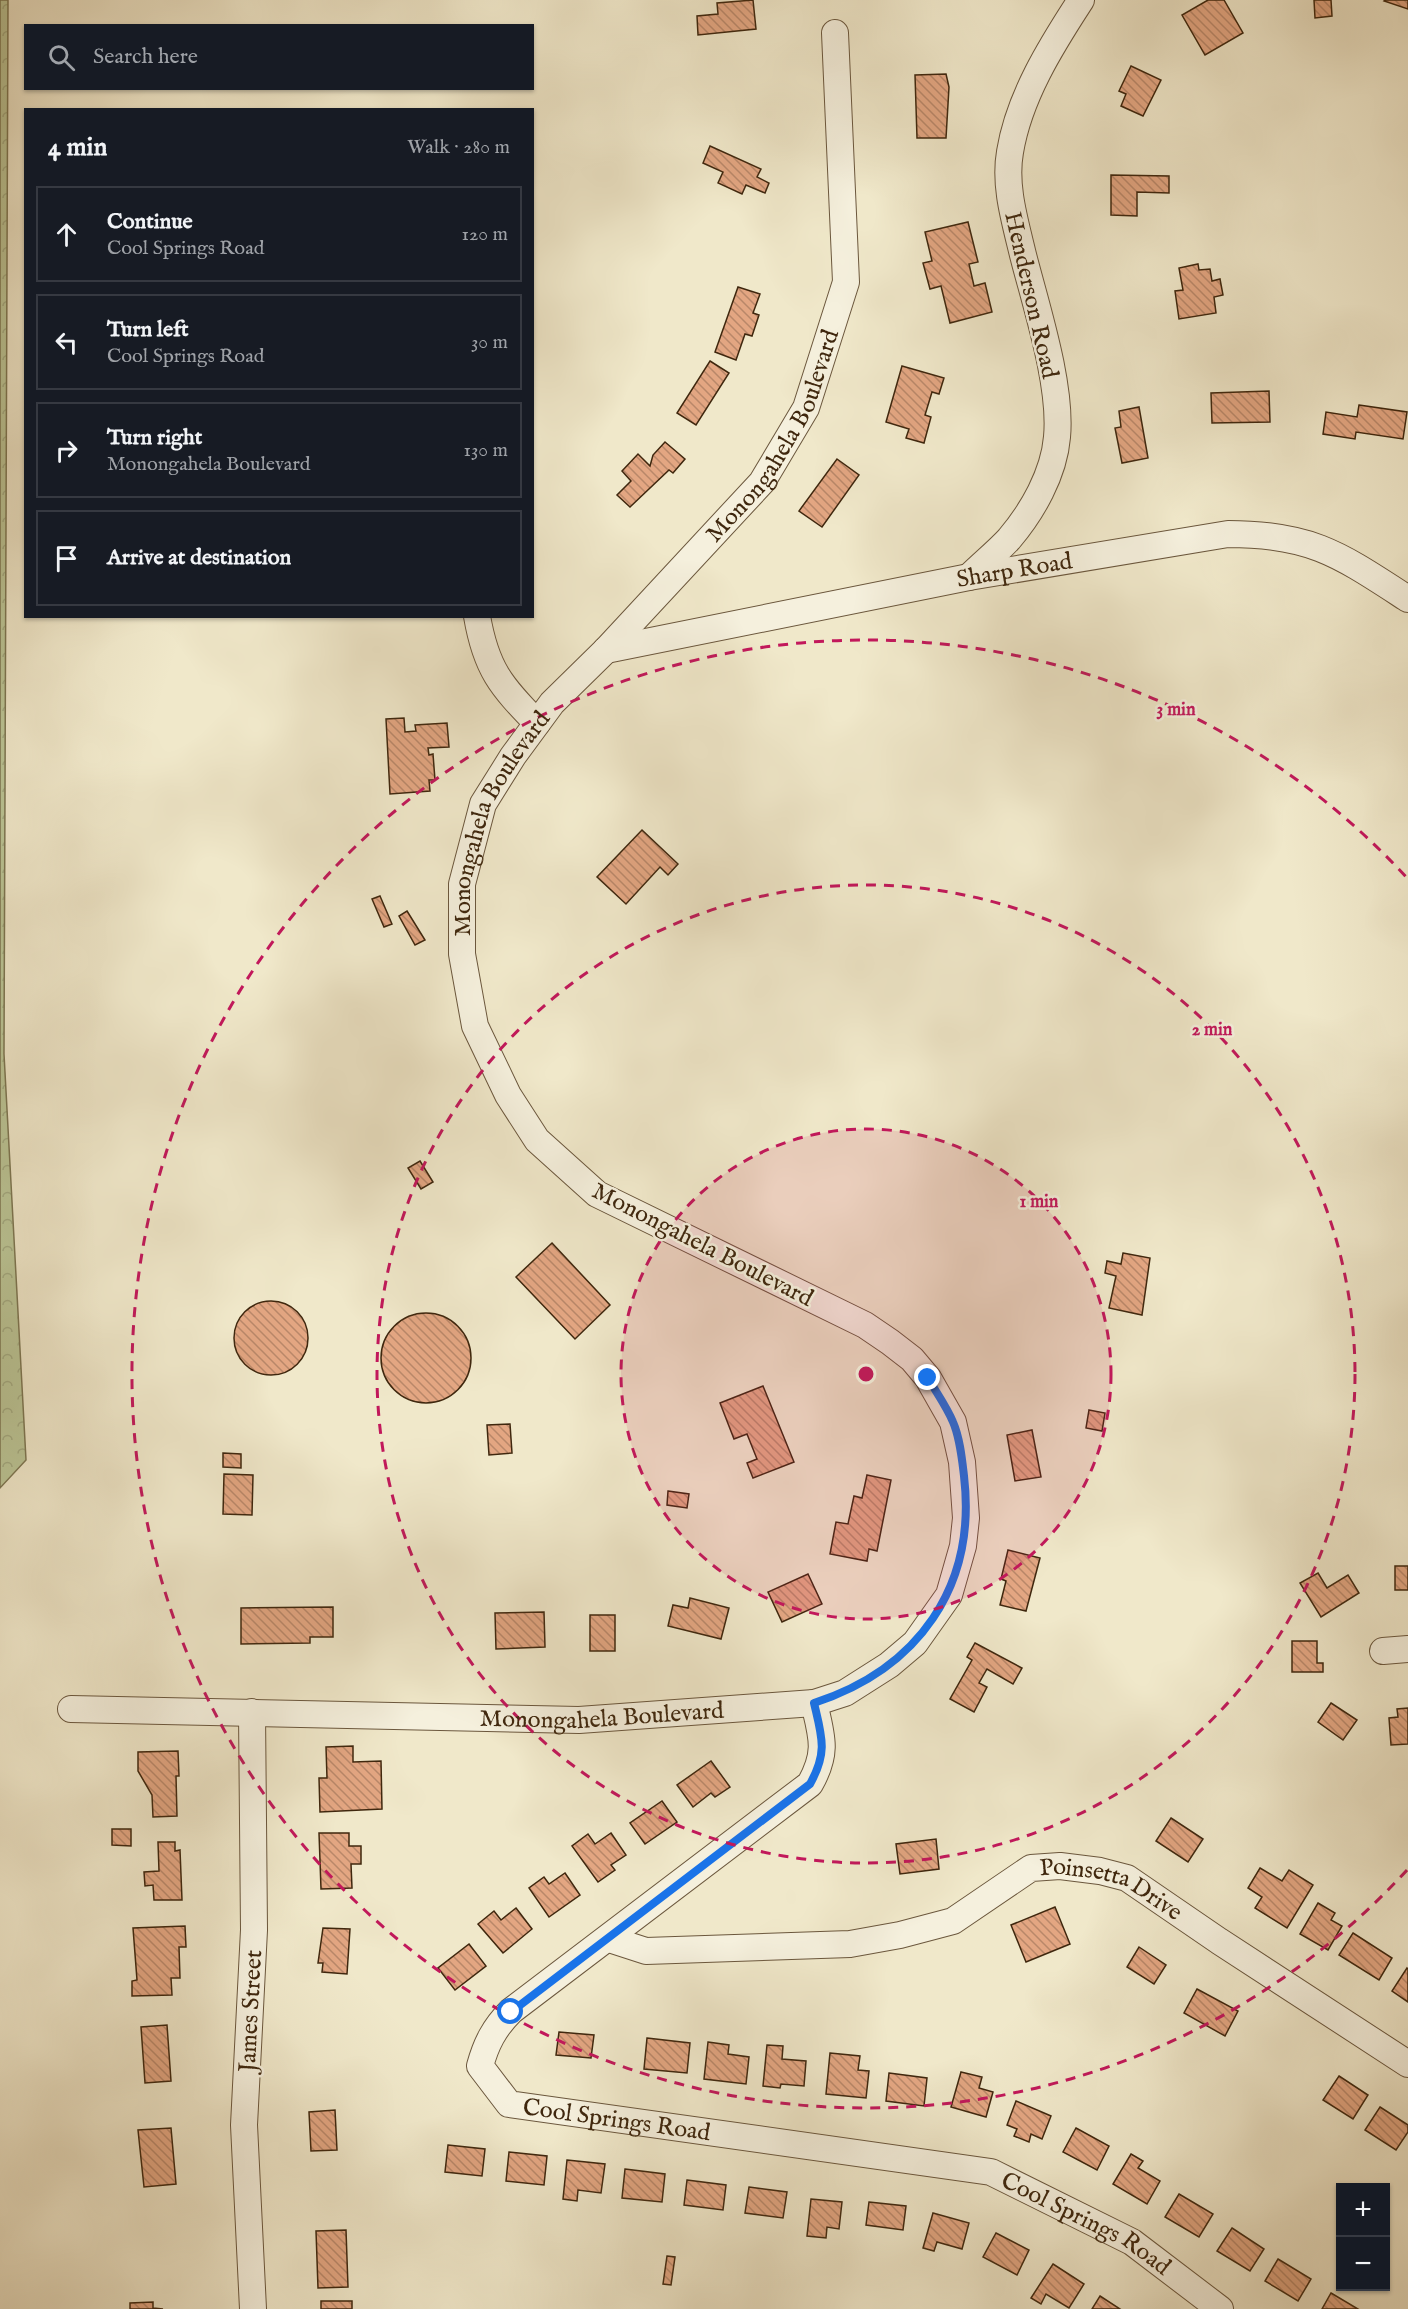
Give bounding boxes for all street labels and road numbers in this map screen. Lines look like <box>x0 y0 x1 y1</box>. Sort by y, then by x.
street label: Henderson Road <box>996 209 1065 382</box>
street label: Monongahela Boulevard <box>700 326 847 550</box>
street label: Sharp Road <box>954 546 1075 596</box>
street label: Monongahela Boulevard <box>447 705 558 936</box>
street label: Monongahela Boulevard <box>587 1176 818 1315</box>
street label: Monongahela Boulevard <box>479 1696 725 1737</box>
street label: Poinsetta Drive <box>1039 1852 1188 1928</box>
street label: James Street <box>233 1949 270 2076</box>
street label: Cool Springs Road <box>521 2092 713 2149</box>
street label: Cool Springs Road <box>996 2166 1177 2283</box>

